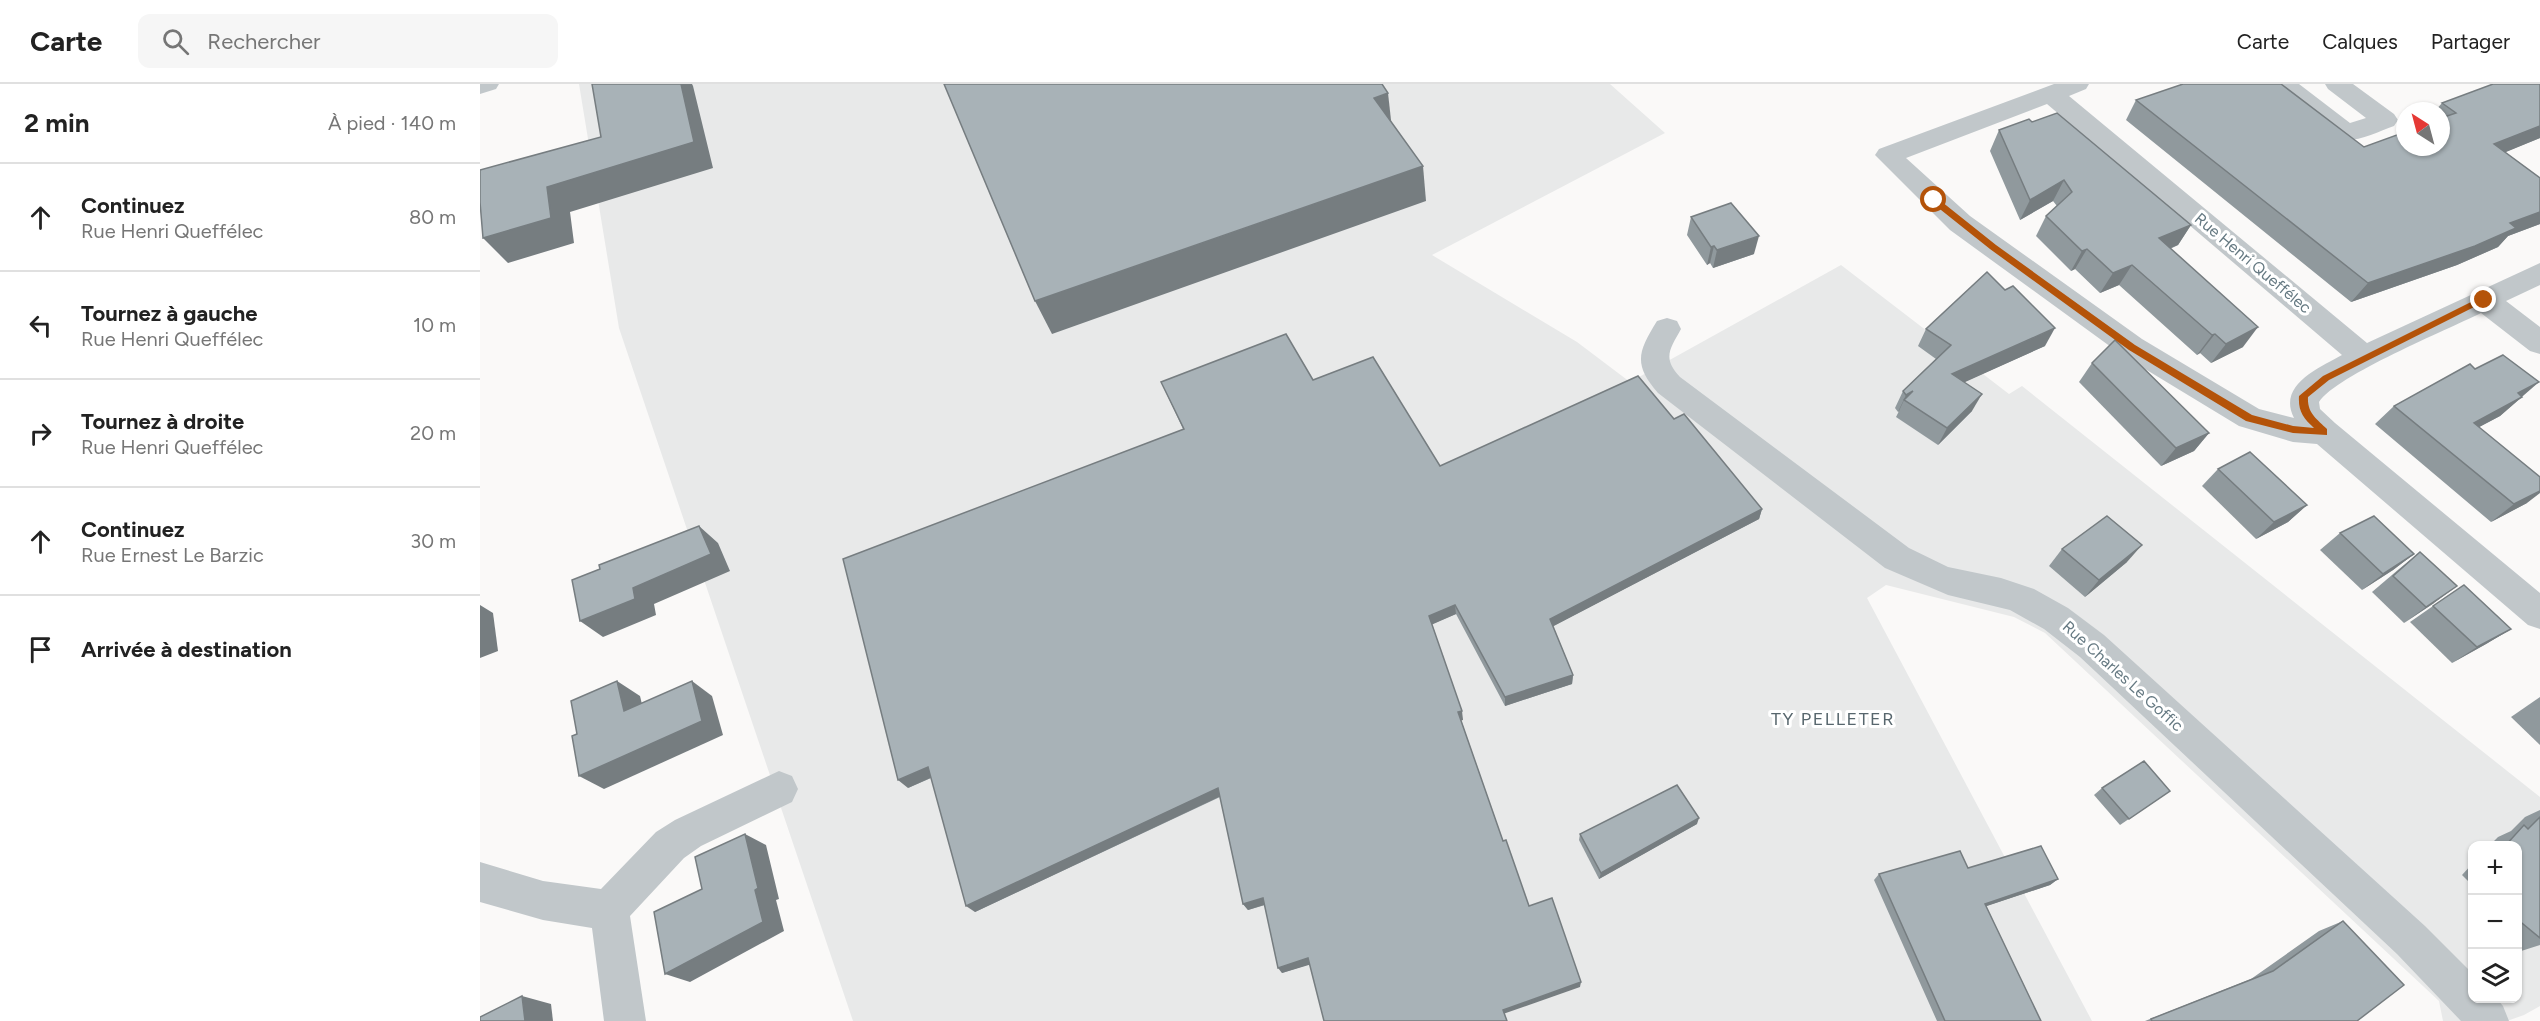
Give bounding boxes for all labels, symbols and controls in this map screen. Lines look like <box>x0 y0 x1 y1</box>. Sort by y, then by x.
search box <box>138 14 558 68</box>
text: Carte <box>30 24 102 58</box>
icon: search <box>159 25 192 58</box>
text: Rechercher <box>207 28 320 55</box>
text: Carte <box>2237 29 2289 54</box>
text: Calques <box>2322 29 2398 54</box>
text: Partager <box>2431 29 2510 54</box>
north arrow <box>2396 102 2450 156</box>
text: 2 min <box>24 107 90 139</box>
text: À pied · 140 m <box>328 111 456 135</box>
route start <box>1920 186 1946 212</box>
text: Continuez <box>81 192 185 219</box>
icon: ahead <box>24 201 57 234</box>
text: 80 m <box>409 205 456 229</box>
street label: Rue Henri Queffélec <box>2191 209 2315 317</box>
text: Rue Henri Queffélec <box>81 219 263 243</box>
route end <box>2470 286 2496 312</box>
text: Tournez à gauche <box>81 300 257 327</box>
icon: left <box>24 309 57 342</box>
text: 10 m <box>413 313 456 337</box>
text: Rue Henri Queffélec <box>81 327 263 351</box>
text: Tournez à droite <box>81 408 244 435</box>
icon: right <box>24 417 57 450</box>
text: 20 m <box>410 421 456 445</box>
text: Rue Henri Queffélec <box>81 435 263 459</box>
text: Continuez <box>81 516 185 543</box>
icon: ahead <box>24 525 57 558</box>
text: 30 m <box>410 529 456 553</box>
text: Rue Ernest Le Barzic <box>81 543 264 567</box>
street label: Rue Charles Le Goffic <box>2059 617 2188 735</box>
icon: arrive <box>24 633 57 666</box>
text: Arrivée à destination <box>81 636 292 663</box>
district label: TY PELLETER <box>1771 708 1895 730</box>
map controls <box>2468 841 2522 1003</box>
button: + <box>2468 841 2522 895</box>
button: − <box>2468 895 2522 949</box>
button: layers <box>2468 949 2522 1003</box>

